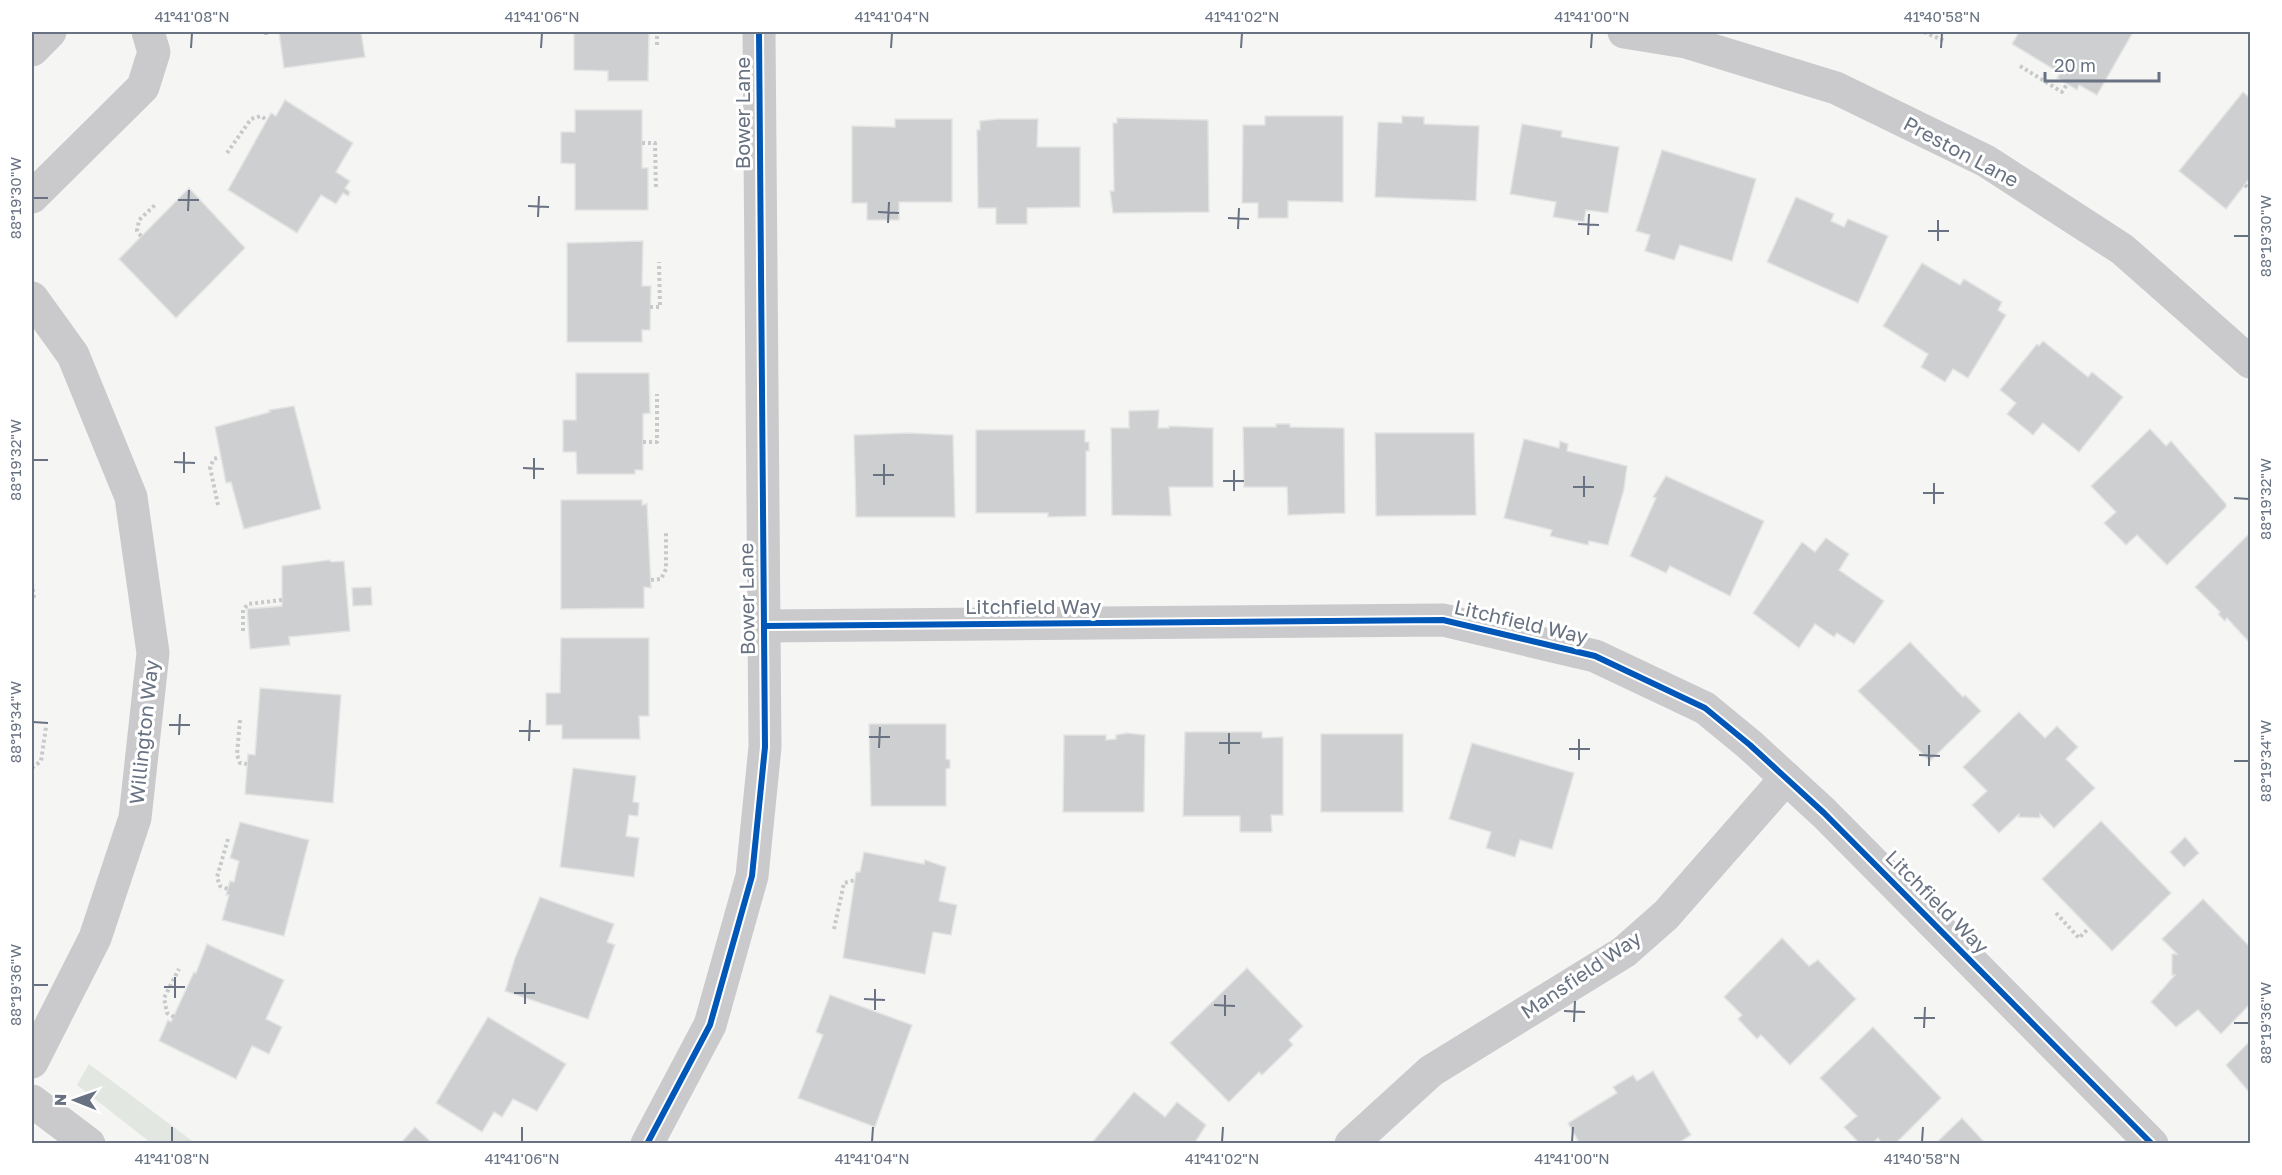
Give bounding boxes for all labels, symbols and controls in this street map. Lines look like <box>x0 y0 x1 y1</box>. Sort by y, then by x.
text: 41°41'08"N <box>154 7 230 25</box>
text: 41°41'06"N <box>504 7 580 25</box>
text: 41°41'04"N <box>854 7 930 25</box>
text: 41°41'02"N <box>1205 7 1279 25</box>
text: 41°41'00"N <box>1554 7 1630 25</box>
text: 41°40'58"N <box>1904 7 1980 25</box>
scale bar <box>2045 45 2159 83</box>
text: 20 m <box>2054 54 2096 76</box>
street label: Bower Lane <box>730 57 754 169</box>
street label: Preston Lane <box>1900 111 2023 192</box>
text: 88°19'30"W <box>6 157 24 239</box>
text: 88°19'30"W <box>2256 195 2274 277</box>
text: 88°19'32"W <box>6 419 24 501</box>
text: 88°19'32"W <box>2256 458 2274 540</box>
street label: Bower Lane <box>733 543 759 655</box>
street label: Litchfield Way <box>965 594 1101 618</box>
street label: Litchfield Way <box>1452 594 1590 648</box>
street label: Willington Way <box>123 658 163 805</box>
text: 88°19'34"W <box>6 681 24 763</box>
text: 88°19'34"W <box>2256 720 2274 802</box>
street label: Litchfield Way <box>1881 845 1994 958</box>
street label: Mansfield Way <box>1516 925 1645 1023</box>
text: 88°19'36"W <box>6 944 24 1026</box>
text: 88°19'36"W <box>2256 982 2274 1064</box>
north arrow <box>45 1070 105 1130</box>
text: N <box>50 1093 70 1106</box>
text: 41°41'08"N <box>134 1149 210 1167</box>
text: 41°41'06"N <box>484 1149 560 1167</box>
text: 41°41'04"N <box>834 1149 910 1167</box>
text: 41°41'02"N <box>1185 1149 1259 1167</box>
text: 41°41'00"N <box>1534 1149 1610 1167</box>
text: 41°40'58"N <box>1884 1149 1960 1167</box>

